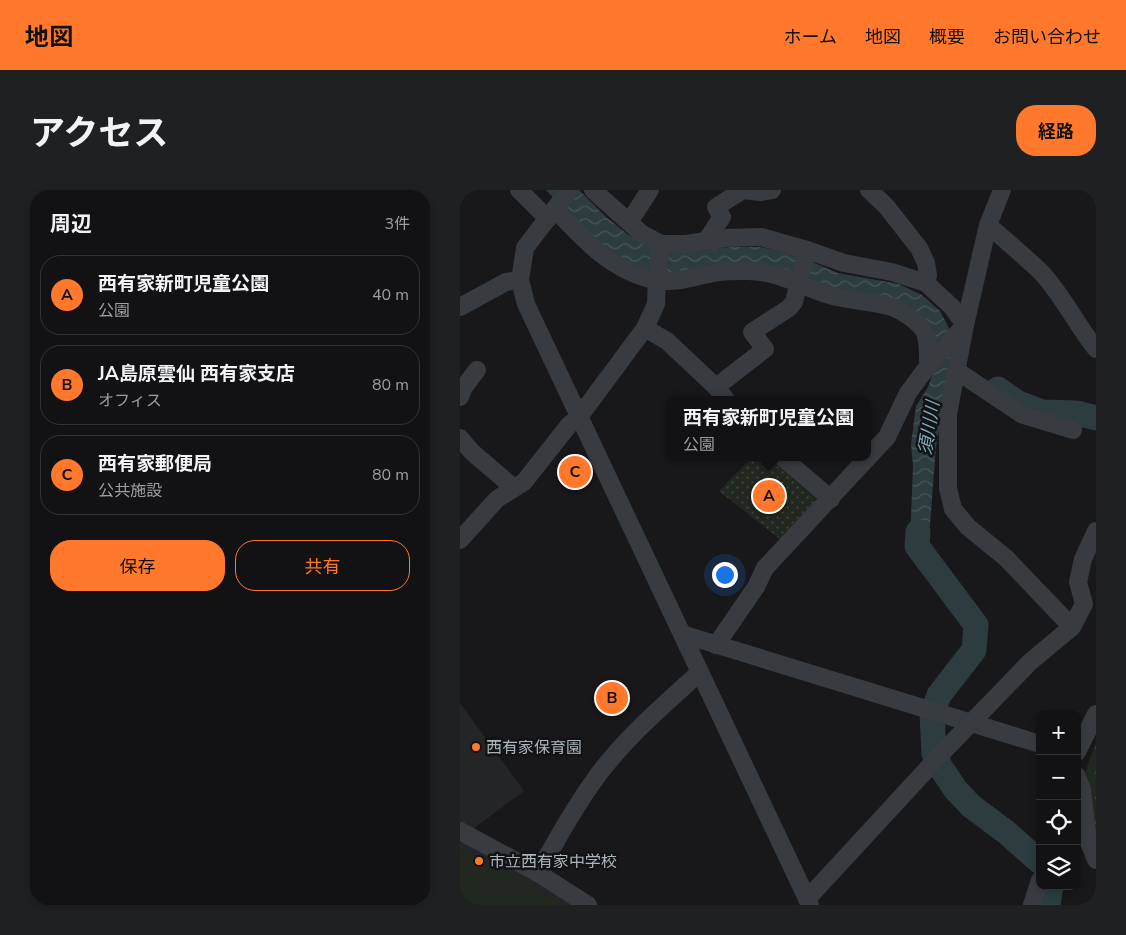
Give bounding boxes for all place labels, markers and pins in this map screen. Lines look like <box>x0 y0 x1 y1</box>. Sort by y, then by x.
pin: C <box>559 453 591 491</box>
pin: A <box>753 477 785 515</box>
pin: B <box>596 679 628 717</box>
place label: 西有家保育園 <box>486 737 582 759</box>
marker: 西有家保育園 <box>470 741 482 753</box>
place label: 市立西有家中学校 <box>489 851 617 873</box>
marker: 市立西有家中学校 <box>473 855 485 867</box>

